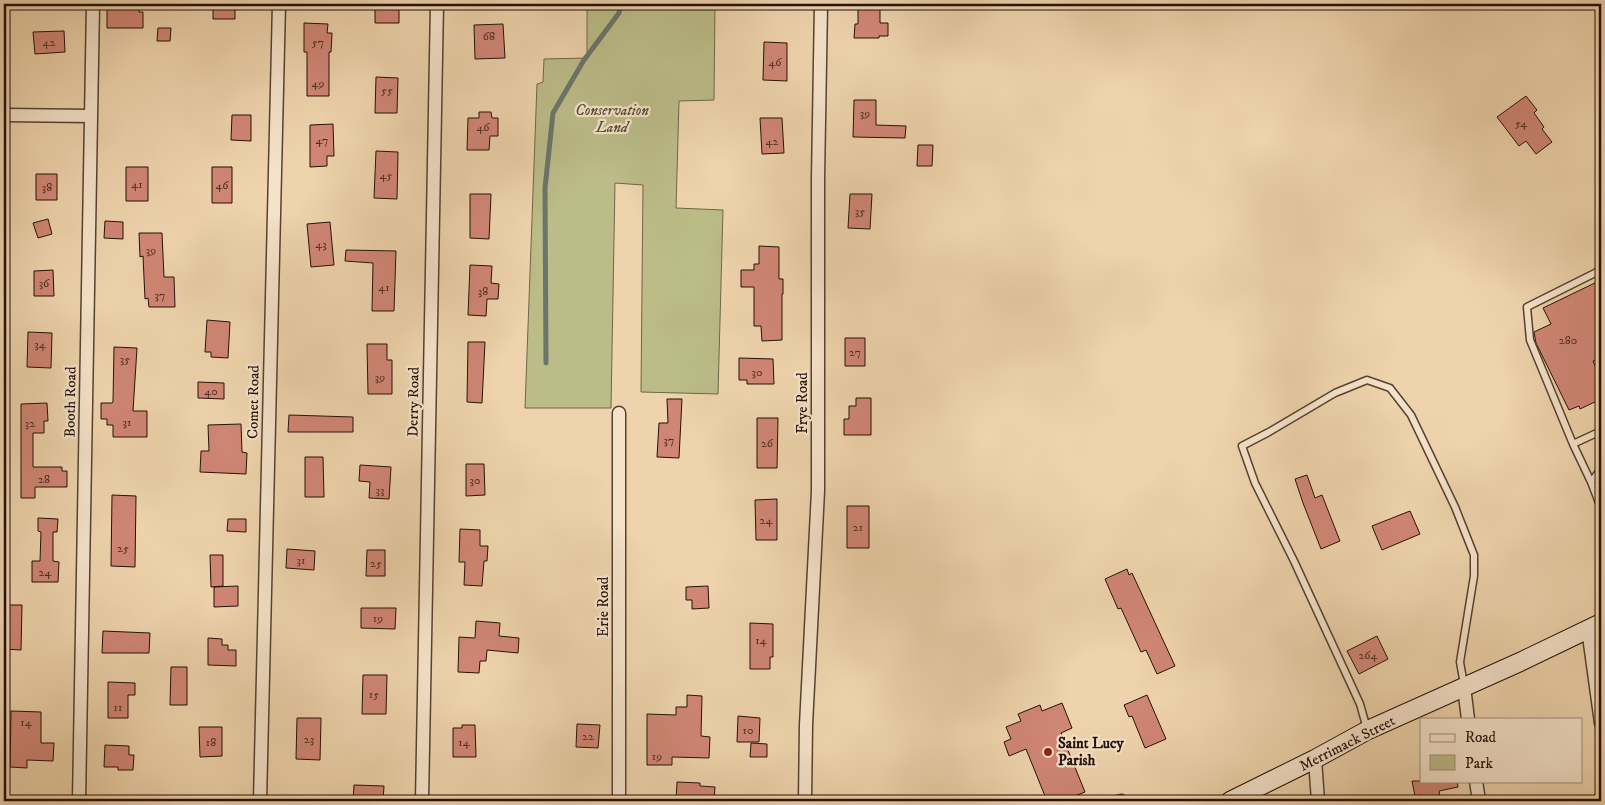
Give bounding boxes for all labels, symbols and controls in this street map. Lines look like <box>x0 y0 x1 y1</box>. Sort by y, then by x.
house number: 68 <box>483 29 495 44</box>
house number: 42 <box>43 35 56 50</box>
house number: 57 <box>312 35 324 50</box>
house number: 46 <box>768 55 782 70</box>
house number: 49 <box>312 76 324 91</box>
house number: 55 <box>381 83 393 98</box>
park label: Conservation Land <box>575 101 649 137</box>
house number: 39 <box>860 106 870 121</box>
house number: 54 <box>1515 116 1528 131</box>
house number: 46 <box>476 120 490 135</box>
house number: 47 <box>316 133 328 148</box>
house number: 42 <box>766 134 779 149</box>
house number: 45 <box>380 168 392 183</box>
house number: 41 <box>131 177 143 192</box>
house number: 46 <box>215 178 229 193</box>
house number: 38 <box>42 180 52 195</box>
house number: 35 <box>855 204 865 219</box>
house number: 43 <box>315 237 327 252</box>
house number: 39 <box>146 243 156 258</box>
house number: 36 <box>39 276 50 291</box>
house number: 41 <box>378 280 390 295</box>
house number: 38 <box>478 284 488 299</box>
house number: 37 <box>155 288 165 303</box>
house number: 280 <box>1559 333 1577 348</box>
house number: 34 <box>34 337 47 352</box>
house number: 27 <box>849 345 861 360</box>
house number: 35 <box>120 352 130 367</box>
street label: Comet Road <box>243 364 264 439</box>
house number: 30 <box>752 365 762 380</box>
street label: Booth Road <box>60 366 81 438</box>
street label: Derry Road <box>403 366 424 437</box>
house number: 39 <box>375 370 385 385</box>
street label: Frye Road <box>793 372 812 434</box>
house number: 40 <box>204 384 218 399</box>
house number: 31 <box>123 415 131 430</box>
house number: 32 <box>25 416 35 431</box>
house number: 37 <box>664 433 674 448</box>
house number: 26 <box>761 436 774 451</box>
house number: 28 <box>38 472 50 487</box>
house number: 30 <box>470 473 480 488</box>
house number: 33 <box>376 483 384 498</box>
house number: 24 <box>760 513 773 528</box>
house number: 21 <box>853 520 863 535</box>
house number: 25 <box>117 541 129 556</box>
house number: 31 <box>297 553 305 568</box>
house number: 25 <box>370 556 382 571</box>
house number: 24 <box>39 565 52 580</box>
street label: Erie Road <box>594 576 613 637</box>
house number: 19 <box>373 611 383 626</box>
house number: 14 <box>755 633 768 648</box>
house number: 264 <box>1358 648 1379 663</box>
house number: 15 <box>369 687 379 702</box>
house number: 11 <box>114 700 122 715</box>
street label: Merrimack Street <box>1296 711 1398 776</box>
house number: 14 <box>20 715 33 730</box>
legend <box>1420 718 1582 782</box>
house number: 10 <box>743 723 753 738</box>
text: Road <box>1465 728 1497 747</box>
house number: 22 <box>582 729 594 744</box>
house number: 23 <box>304 732 314 747</box>
place label: Saint Lucy Parish <box>1058 734 1124 770</box>
house number: 18 <box>206 735 216 750</box>
house number: 14 <box>458 735 471 750</box>
marker: Saint Lucy Parish <box>1042 746 1054 758</box>
house number: 19 <box>652 749 662 764</box>
text: Park <box>1465 754 1494 773</box>

